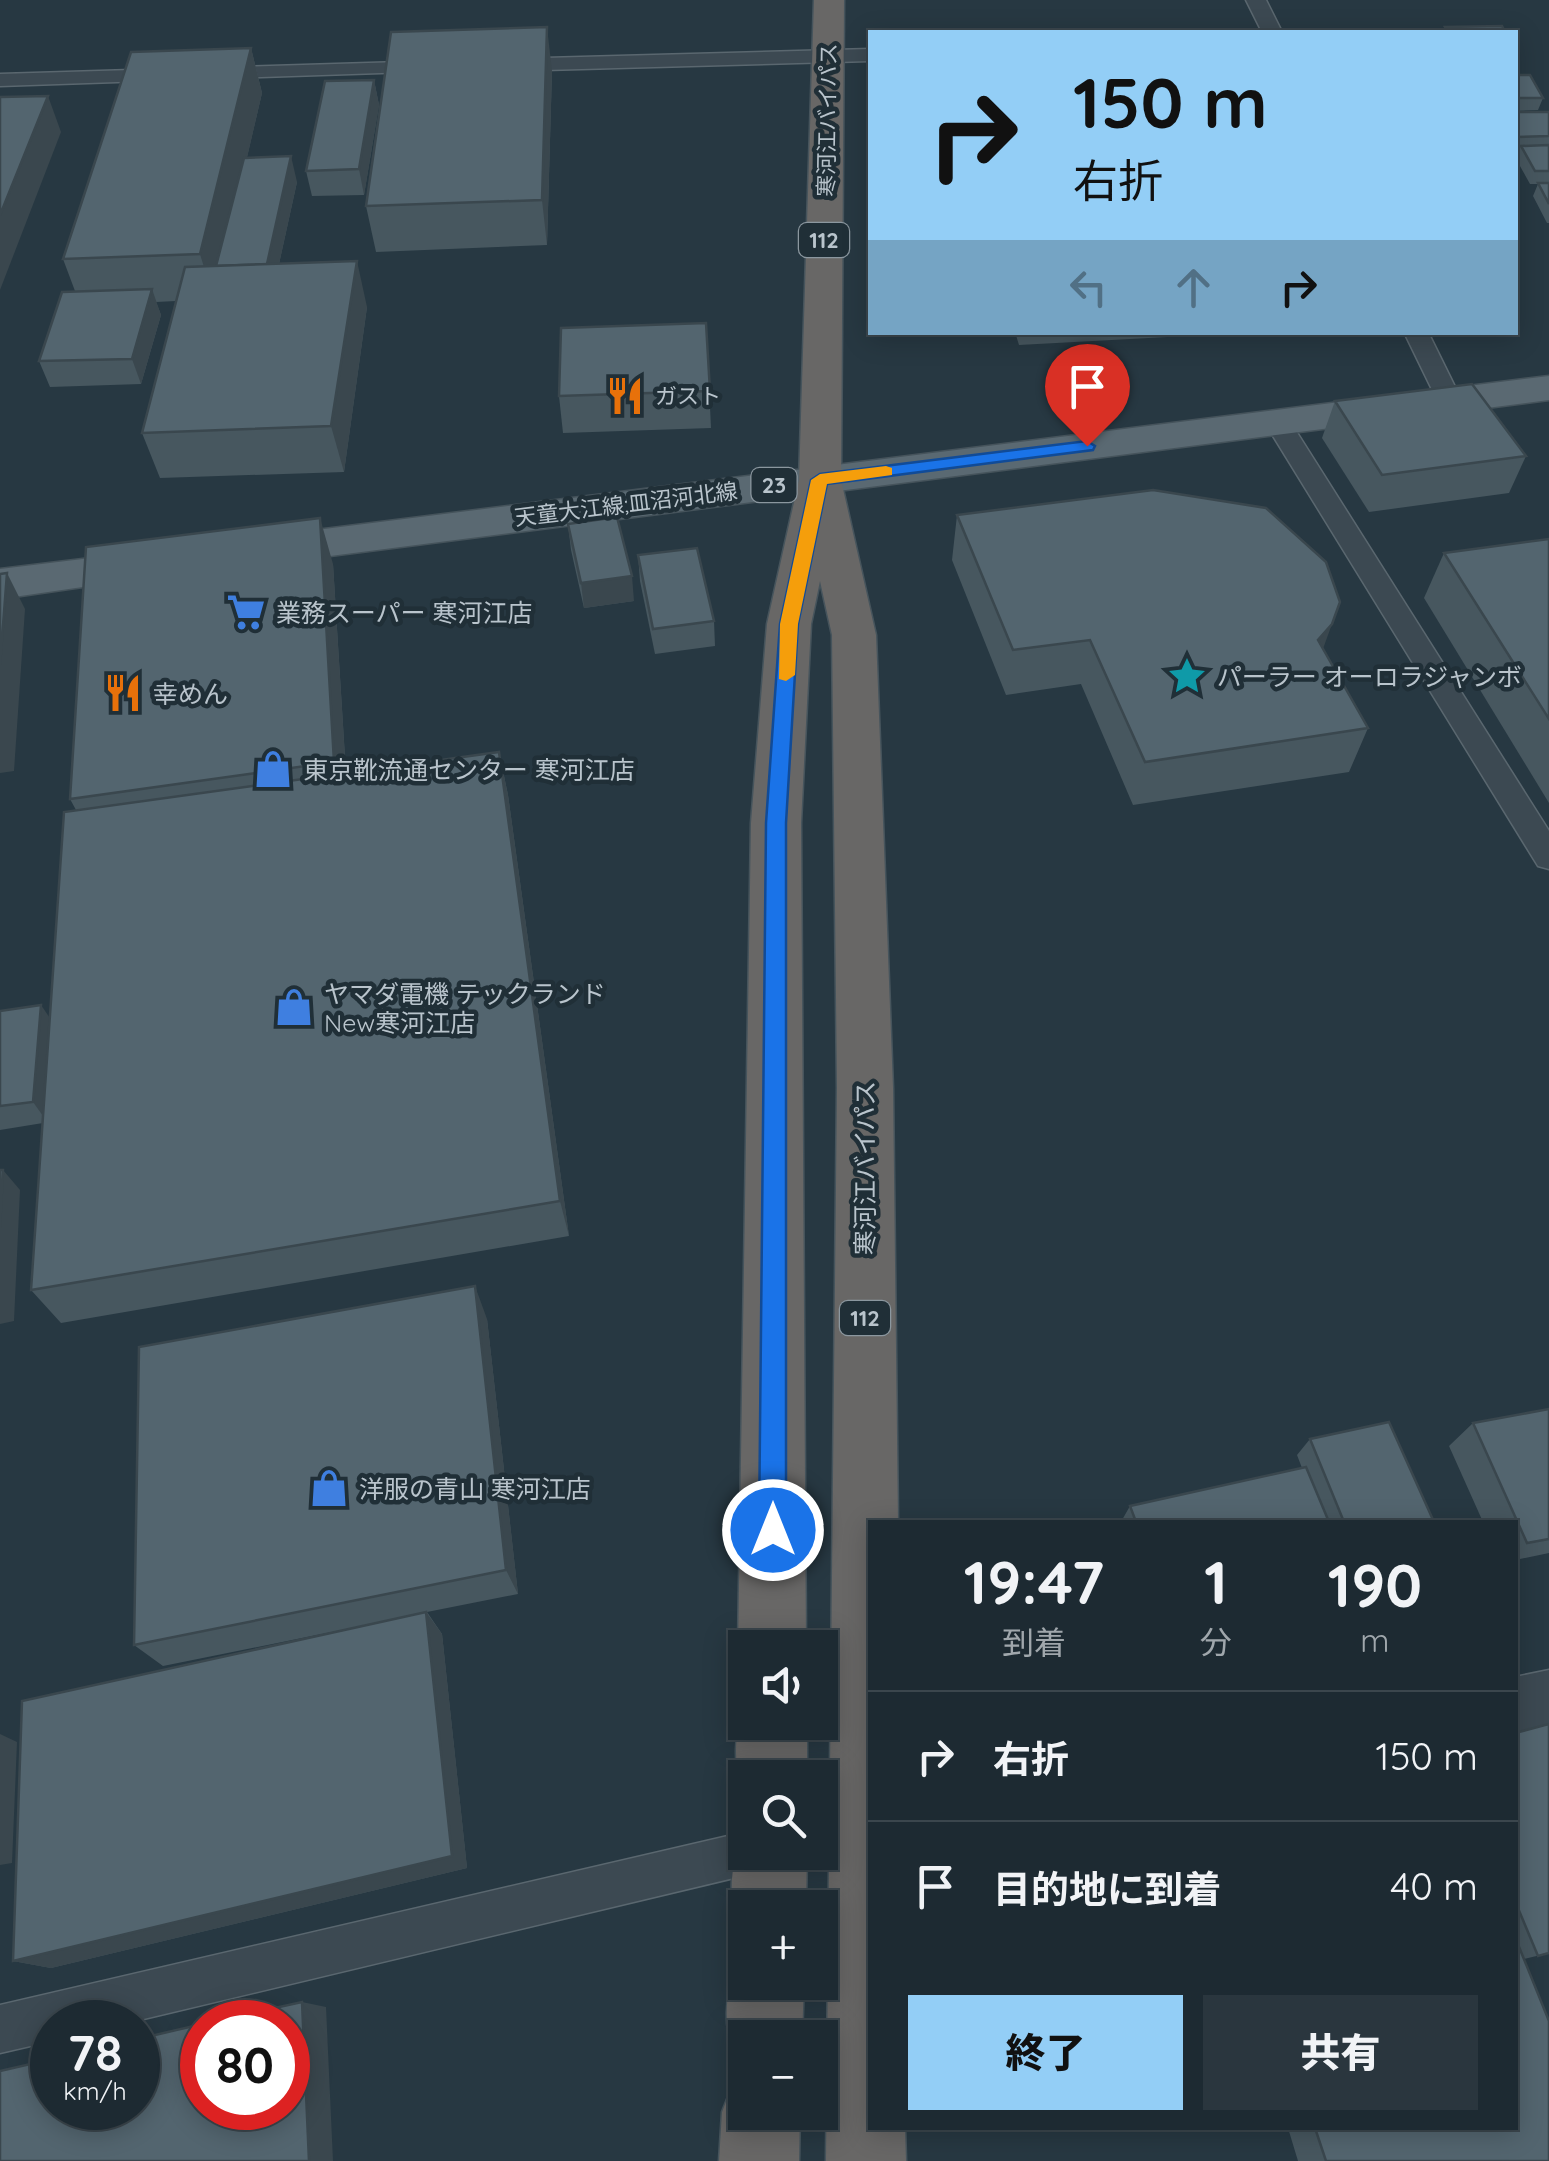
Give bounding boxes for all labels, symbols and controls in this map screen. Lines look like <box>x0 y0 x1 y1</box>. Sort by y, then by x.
street label: 寒河江バイパス <box>812 43 842 197</box>
text: 150 m <box>1073 58 1268 146</box>
icon: right <box>908 70 1038 200</box>
text: 右折 <box>1073 152 1163 208</box>
road number: 112 <box>799 223 849 257</box>
icon: left <box>1061 260 1116 315</box>
icon: ahead <box>1166 260 1221 315</box>
icon: right <box>1271 260 1326 315</box>
pin <box>1045 344 1130 447</box>
icon: arrive <box>1060 359 1115 414</box>
restaurant icon: ガスト <box>604 375 646 417</box>
place label: ガスト <box>655 382 721 410</box>
road number: 23 <box>752 468 796 502</box>
street label: 天童大江線;皿沼河北線 <box>513 476 739 532</box>
supermarket icon: 業務スーパー 寒河江店 <box>225 591 267 633</box>
place label: 業務スーパー 寒河江店 <box>276 597 533 628</box>
place icon: パーラー オーロラジャンボ <box>1166 655 1208 697</box>
place label: パーラー オーロラジャンボ <box>1217 661 1522 692</box>
restaurant icon: 幸めん <box>102 672 144 714</box>
place label: 幸めん <box>153 678 228 709</box>
shop icon: 東京靴流通センター 寒河江店 <box>252 748 294 790</box>
place label: 東京靴流通センター 寒河江店 <box>303 754 635 785</box>
place label: ヤマダ電機 テックランド New寒河江店 <box>324 978 606 1038</box>
shop icon: ヤマダ電機 テックランド New寒河江店 <box>273 986 315 1028</box>
street label: 寒河江バイパス <box>849 1081 880 1255</box>
road number: 112 <box>840 1301 890 1335</box>
shop icon: 洋服の青山 寒河江店 <box>308 1467 350 1509</box>
place label: 洋服の青山 寒河江店 <box>359 1473 591 1504</box>
position arrow <box>721 1478 825 1582</box>
text: 19:47 <box>964 1544 1104 1619</box>
text: 1 <box>1204 1544 1228 1619</box>
text: 190 <box>1328 1547 1422 1622</box>
text: m <box>1360 1620 1390 1660</box>
text: 到着 <box>1002 1622 1066 1662</box>
text: 分 <box>1200 1622 1232 1662</box>
map controls <box>728 1630 838 2130</box>
button: sound <box>728 1630 838 1740</box>
icon: right <box>908 1729 963 1784</box>
text: 150 m <box>1376 1732 1478 1780</box>
text: 右折 <box>993 1735 1069 1783</box>
button: search <box>728 1760 838 1870</box>
icon: arrive <box>908 1859 963 1914</box>
text: 40 m <box>1390 1862 1478 1910</box>
text: 目的地に到着 <box>993 1865 1221 1913</box>
button: + <box>728 1890 838 2000</box>
button: 終了 <box>908 1995 1183 2110</box>
button: 共有 <box>1203 1995 1478 2110</box>
speed limit sign: 80 <box>180 2000 310 2130</box>
button: − <box>728 2020 838 2130</box>
text: 78 <box>68 2021 122 2084</box>
text: km/h <box>63 2075 127 2106</box>

